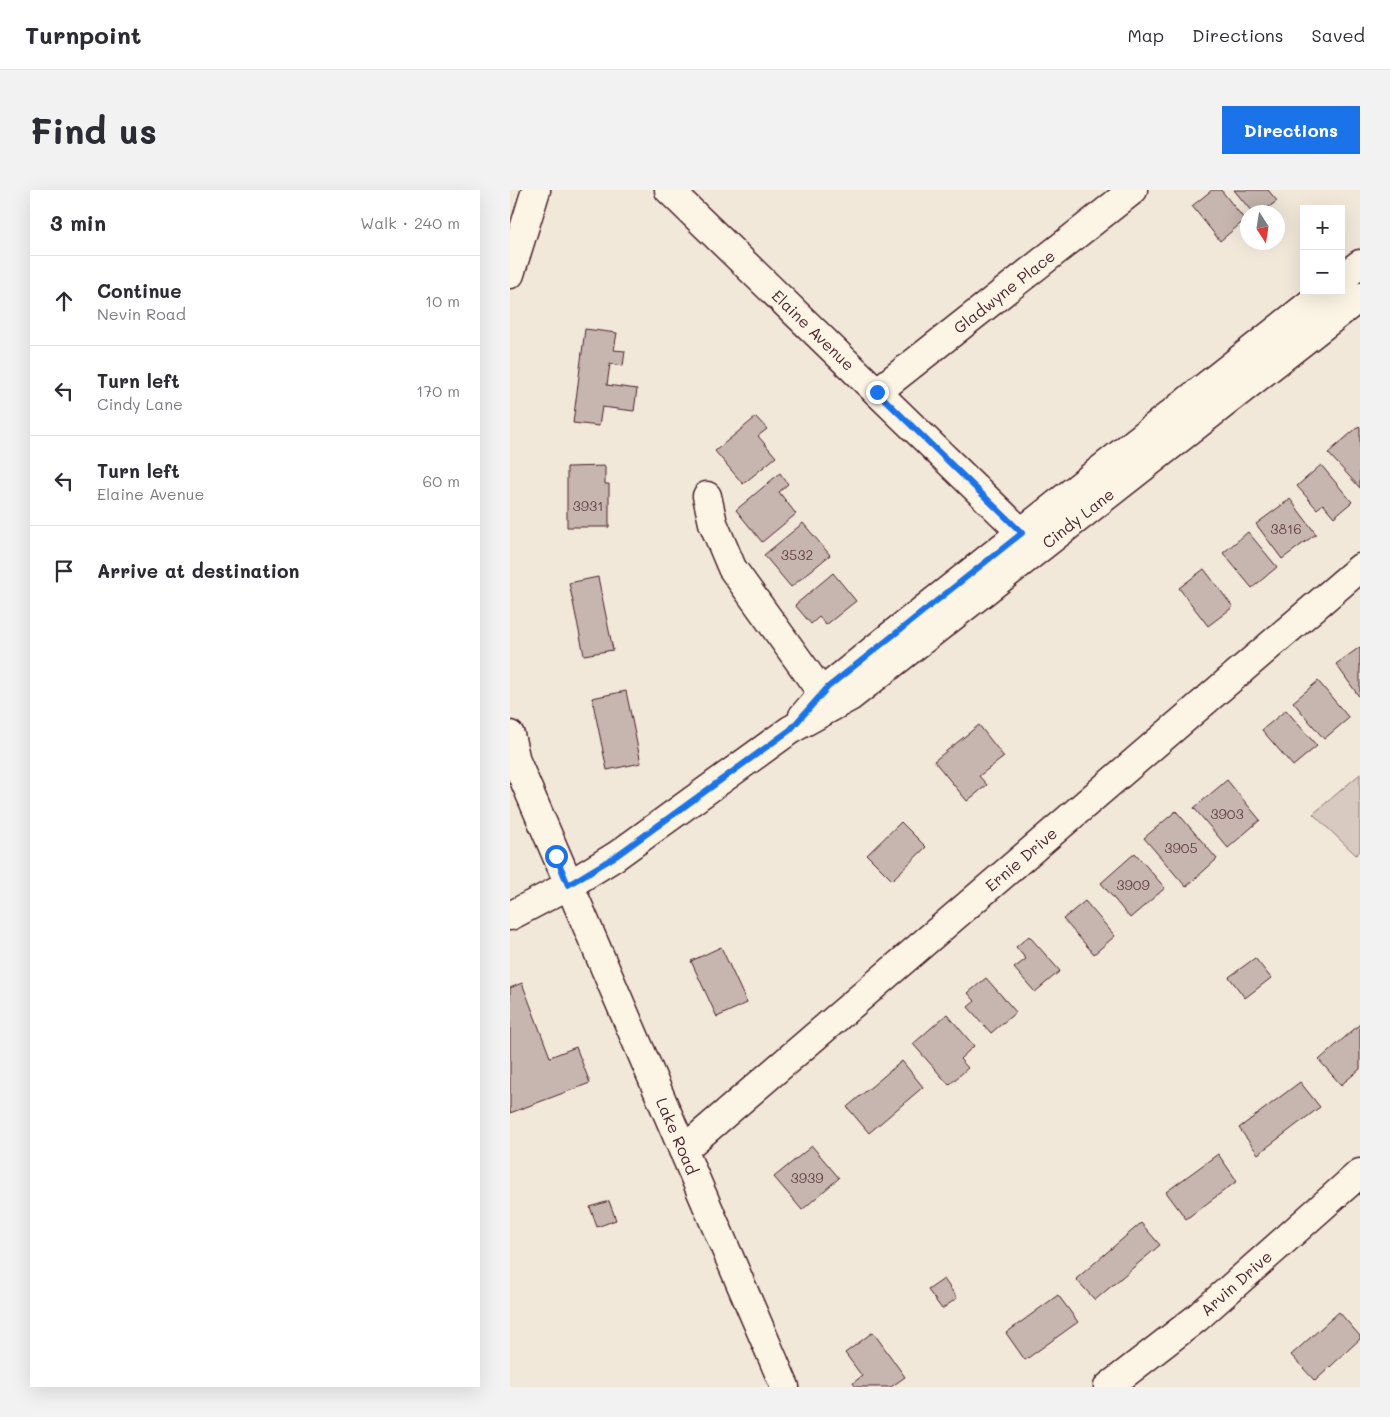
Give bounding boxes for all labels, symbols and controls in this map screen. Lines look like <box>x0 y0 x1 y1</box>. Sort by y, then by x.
text: Turnpoint <box>25 19 141 50</box>
text: Map <box>1127 23 1164 47</box>
text: Directions <box>1192 23 1284 47</box>
text: Saved <box>1312 23 1365 47</box>
button: Directions <box>1222 106 1360 154</box>
text: Find us <box>30 107 157 153</box>
north arrow <box>1240 205 1285 250</box>
map controls <box>1300 205 1345 295</box>
button: + <box>1300 205 1345 250</box>
text: 3 min <box>50 209 106 236</box>
text: Walk · 240 m <box>360 212 460 233</box>
street label: Gladwyne Place <box>949 245 1059 338</box>
button: − <box>1300 250 1345 295</box>
text: Continue <box>97 278 182 303</box>
street label: Elaine Avenue <box>768 285 859 375</box>
icon: ahead <box>50 287 78 315</box>
text: 10 m <box>425 290 460 311</box>
text: Nevin Road <box>97 303 186 324</box>
text: Turn left <box>97 368 180 393</box>
icon: left <box>50 377 78 405</box>
text: 170 m <box>416 380 460 401</box>
route end <box>866 381 889 404</box>
text: Cindy Lane <box>97 393 183 414</box>
text: Turn left <box>97 458 180 483</box>
icon: left <box>50 467 78 495</box>
text: 60 m <box>423 470 460 491</box>
text: Elaine Avenue <box>97 483 204 504</box>
street label: Cindy Lane <box>1037 483 1118 553</box>
house number: 3931 <box>573 496 603 515</box>
house number: 3816 <box>1270 519 1302 538</box>
house number: 3532 <box>781 545 813 564</box>
icon: arrive <box>50 557 78 585</box>
text: Arrive at destination <box>97 558 300 583</box>
house number: 3903 <box>1210 804 1244 823</box>
street label: Ernie Drive <box>981 822 1061 896</box>
house number: 3905 <box>1164 838 1198 857</box>
route start <box>545 845 568 868</box>
house number: 3909 <box>1116 875 1150 894</box>
street label: Lake Road <box>652 1094 703 1178</box>
house number: 3939 <box>791 1168 823 1187</box>
street label: Arvin Drive <box>1196 1245 1276 1320</box>

